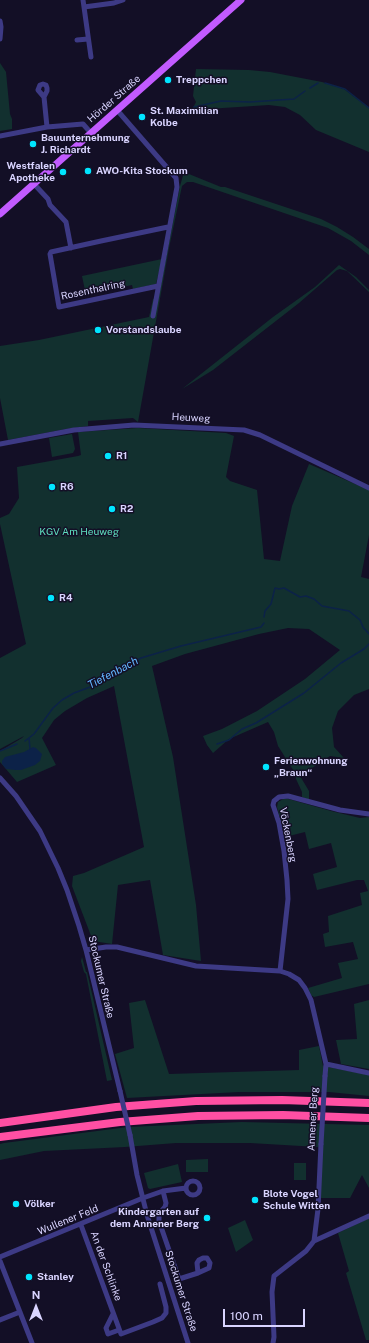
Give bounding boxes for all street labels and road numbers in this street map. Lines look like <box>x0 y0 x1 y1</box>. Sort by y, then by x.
street label: Hörder Straße <box>85 73 143 125</box>
street label: Rosenthalring <box>60 277 126 303</box>
street label: Heuweg <box>171 411 211 425</box>
street label: Vöckenberg <box>277 807 299 863</box>
street label: Stockumer Straße <box>86 934 116 1020</box>
street label: Annener Berg <box>305 1087 321 1151</box>
street label: Wullener Feld <box>36 1202 100 1238</box>
street label: An der Schlinke <box>88 1229 124 1303</box>
street label: Stockumer Straße <box>162 1249 200 1333</box>

